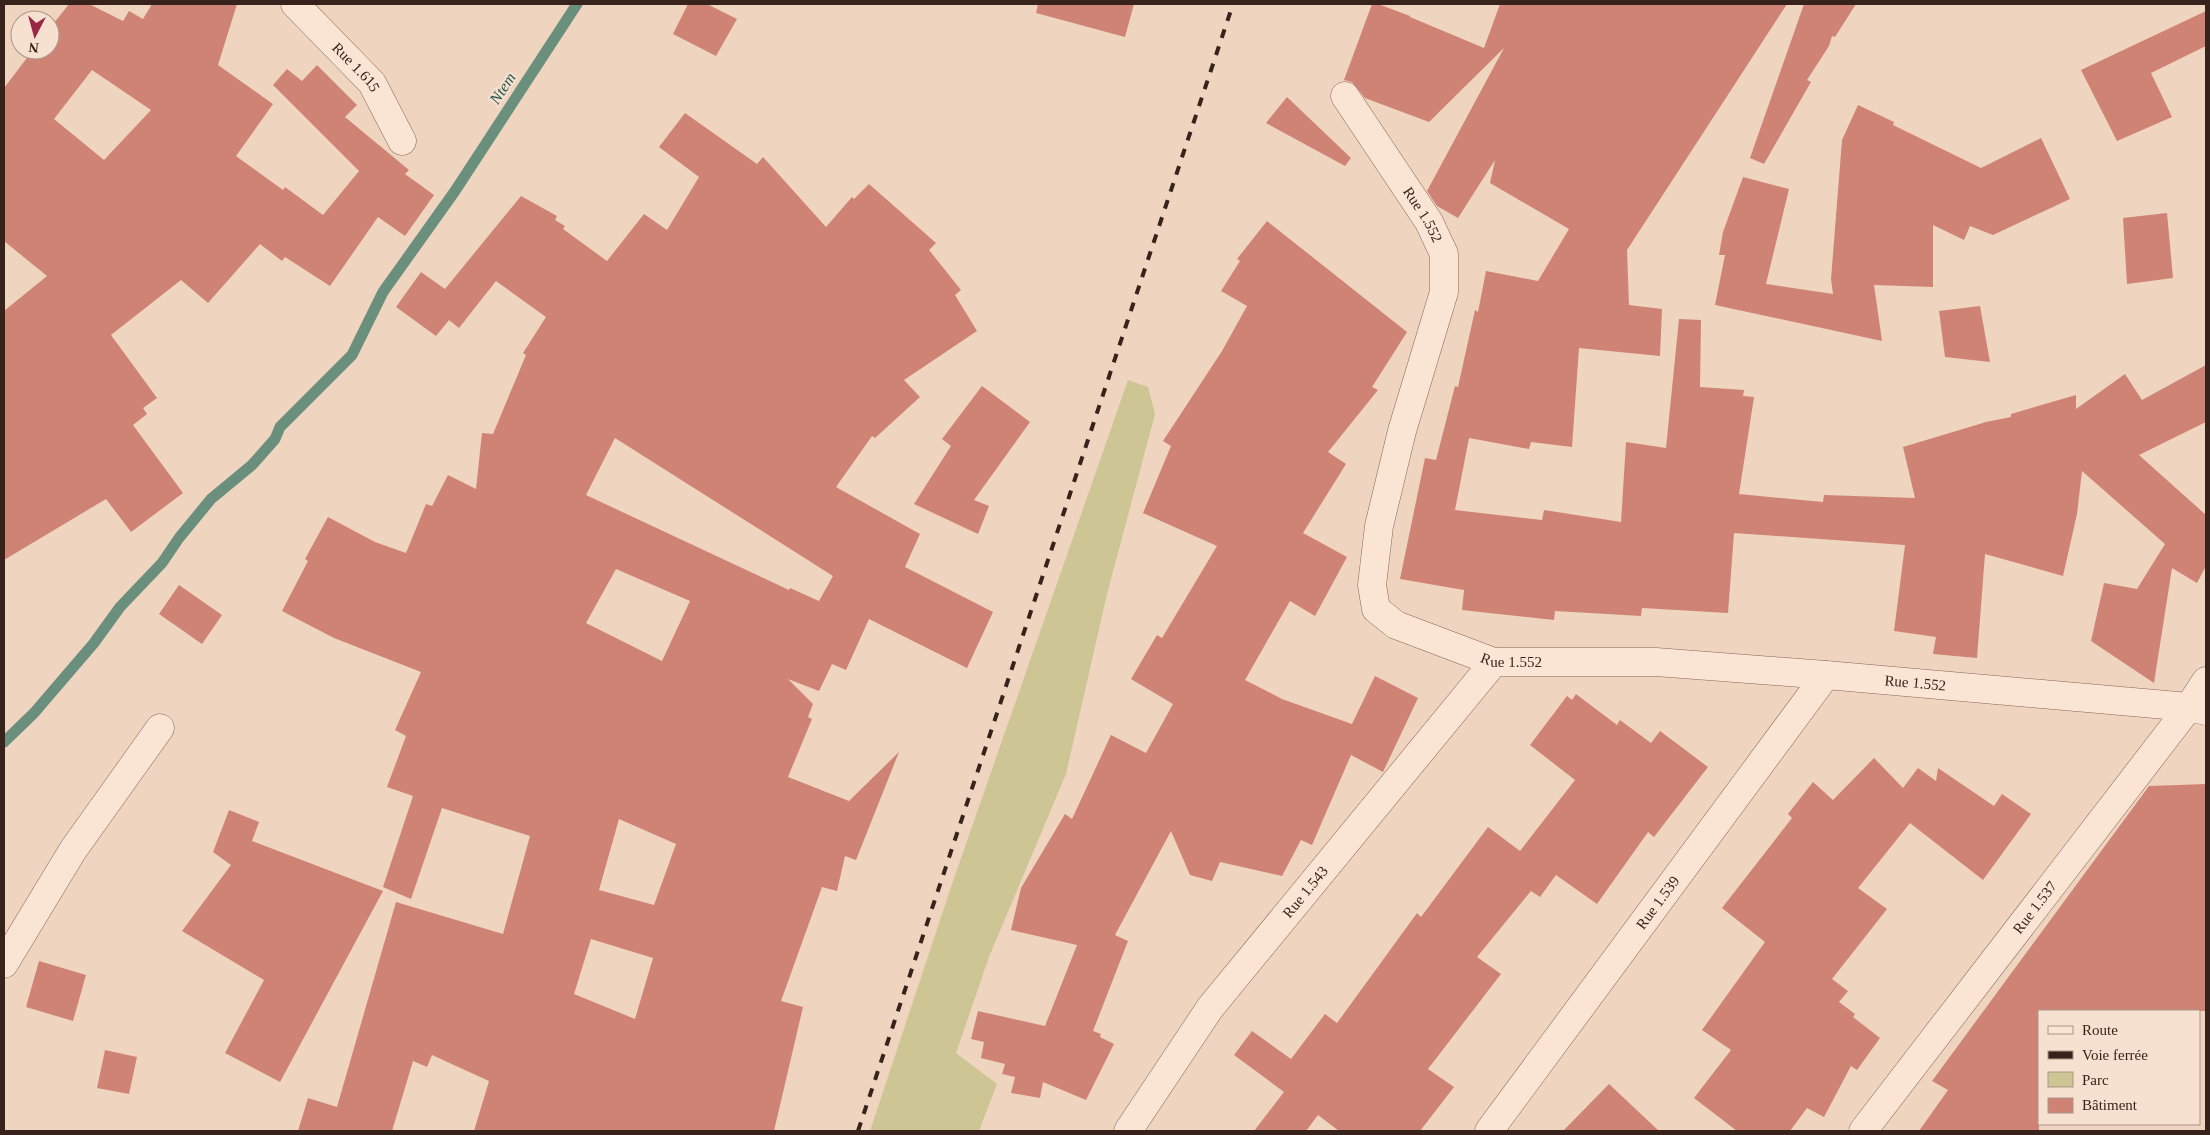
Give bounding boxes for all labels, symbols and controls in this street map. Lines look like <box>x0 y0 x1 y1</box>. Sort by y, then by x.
north arrow <box>10 10 60 60</box>
text: N <box>28 39 40 55</box>
street label: Rue 1.615 <box>329 39 383 94</box>
water label: Ntem <box>486 69 519 108</box>
street label: Rue 1.552 <box>1400 184 1445 245</box>
street label: Rue 1.552 <box>1478 650 1542 670</box>
street label: Rue 1.552 <box>1884 672 1947 694</box>
street label: Rue 1.543 <box>1280 863 1331 921</box>
street label: Rue 1.539 <box>1633 873 1683 932</box>
street label: Rue 1.537 <box>2010 878 2060 937</box>
legend <box>2038 1010 2200 1125</box>
text: Route <box>2082 1022 2118 1038</box>
text: Voie ferrée <box>2082 1047 2148 1063</box>
text: Parc <box>2082 1072 2109 1088</box>
text: Bâtiment <box>2082 1097 2138 1113</box>

